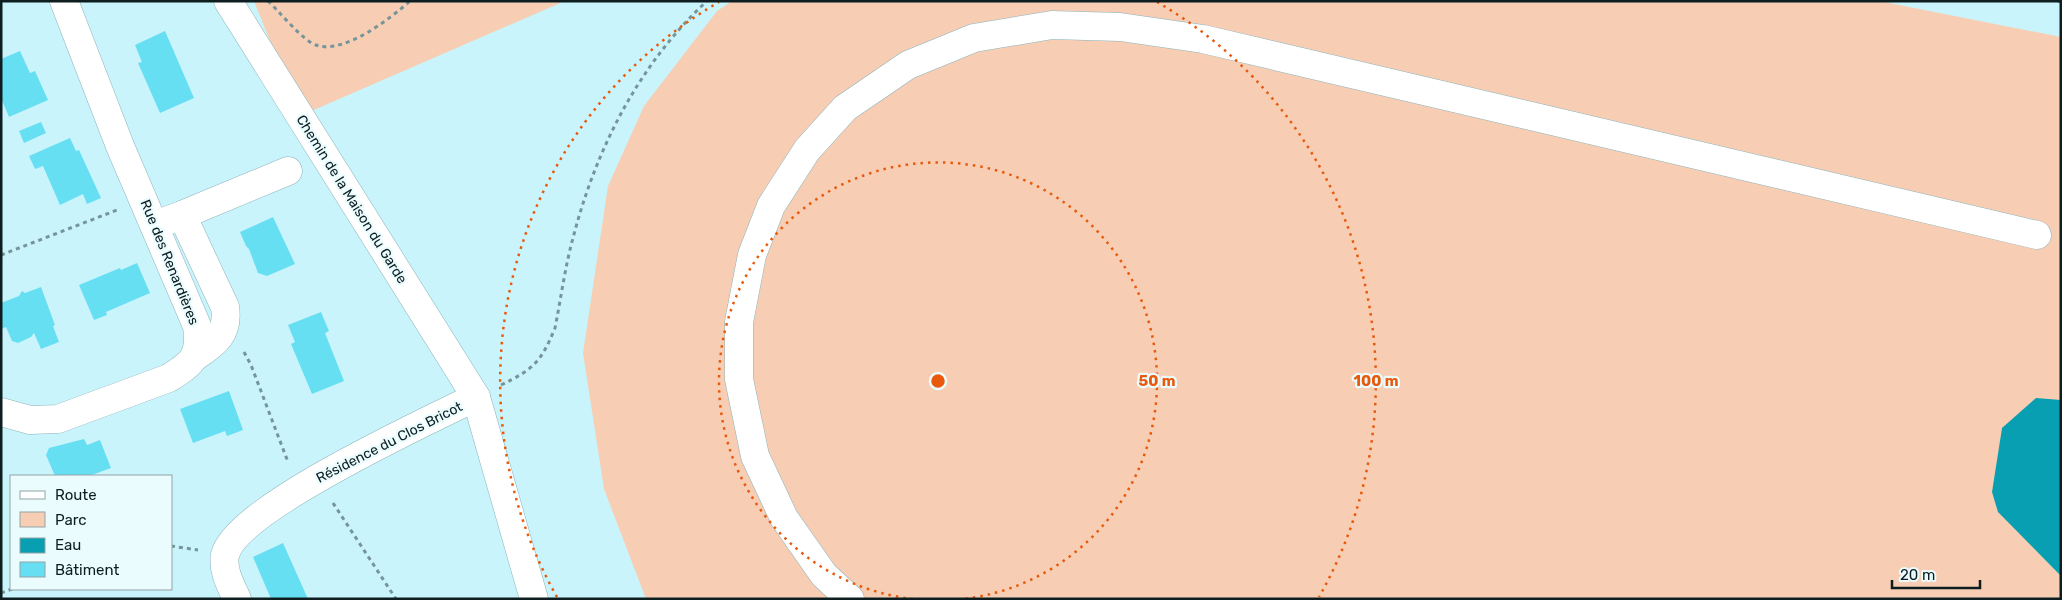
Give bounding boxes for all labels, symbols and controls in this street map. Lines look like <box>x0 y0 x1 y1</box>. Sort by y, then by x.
street label: Chemin de la Maison du Garde <box>293 112 411 287</box>
street label: Rue des Renardières <box>137 197 202 327</box>
centre of rings <box>929 372 947 390</box>
text: 50 m <box>1139 372 1175 390</box>
text: 100 m <box>1354 372 1398 390</box>
street label: Résidence du Clos Bricot <box>313 398 466 487</box>
legend <box>10 475 172 590</box>
text: Route <box>55 486 97 504</box>
text: Parc <box>55 511 87 529</box>
text: Eau <box>55 536 81 554</box>
scale bar <box>1892 558 1980 590</box>
text: Bâtiment <box>55 561 119 579</box>
text: 20 m <box>1900 566 1935 584</box>

